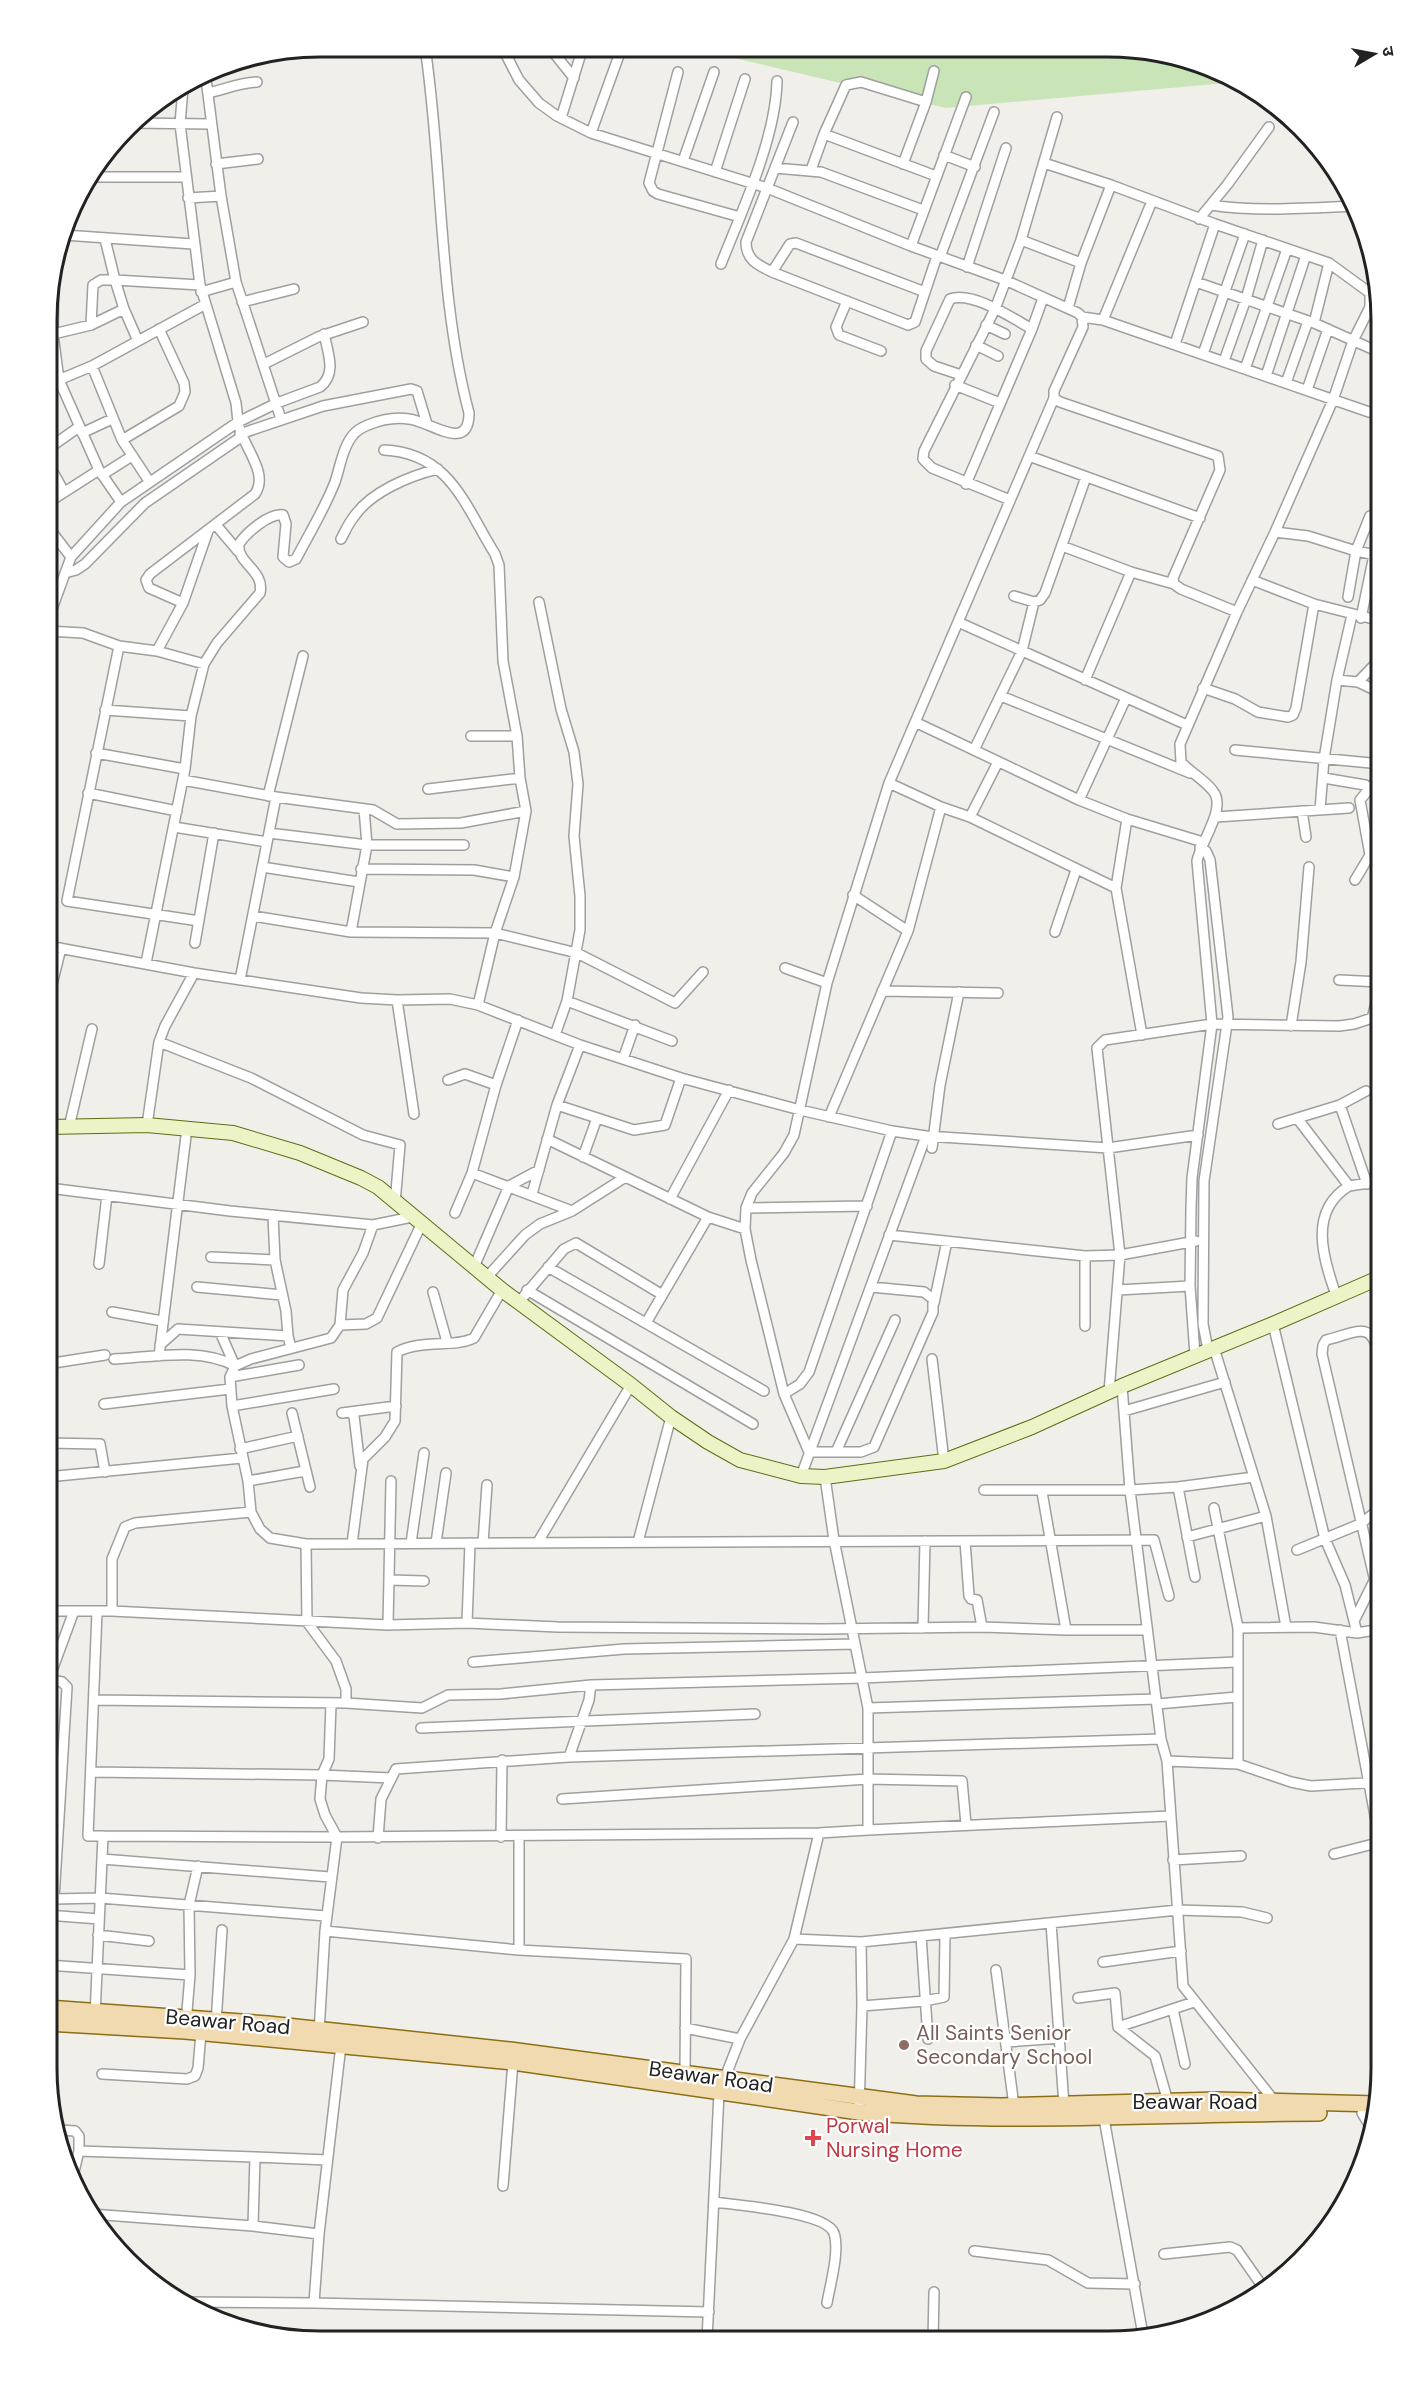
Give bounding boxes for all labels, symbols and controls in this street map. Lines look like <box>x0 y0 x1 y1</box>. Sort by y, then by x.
north arrow <box>1344 24 1404 84</box>
text: उ <box>1377 45 1400 59</box>
street label: Beawar Road <box>164 2003 292 2041</box>
place label: All Saints Senior Secondary School <box>916 2019 1092 2071</box>
marker: All Saints Senior Secondary School <box>897 2038 911 2052</box>
street label: Beawar Road <box>647 2054 775 2100</box>
street label: Beawar Road <box>1132 2088 1258 2116</box>
place label: Porwal Nursing Home <box>826 2112 963 2164</box>
marker: Porwal Nursing Home <box>804 2129 822 2147</box>

